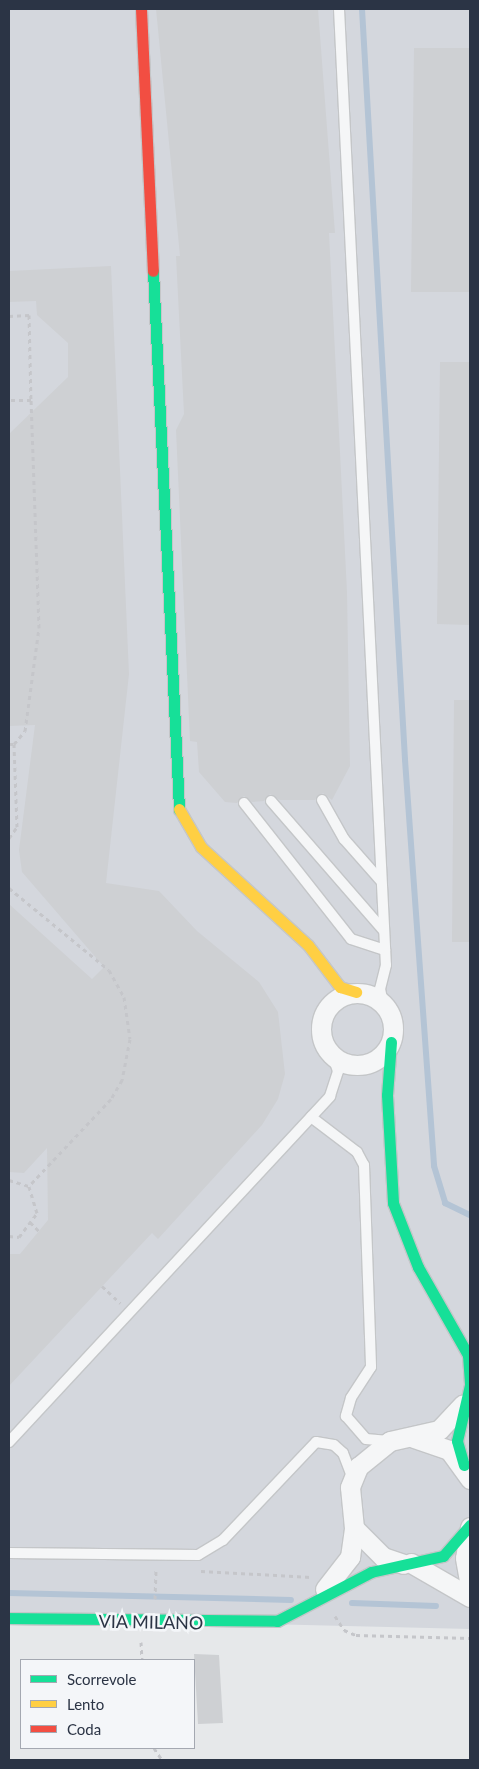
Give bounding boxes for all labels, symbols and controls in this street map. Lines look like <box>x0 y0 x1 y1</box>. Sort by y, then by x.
street label: VIA MILANO <box>98 1610 204 1634</box>
legend <box>20 1659 195 1749</box>
text: Scorrevole <box>67 1670 137 1688</box>
text: Lento <box>67 1695 104 1713</box>
text: Coda <box>67 1720 101 1738</box>

